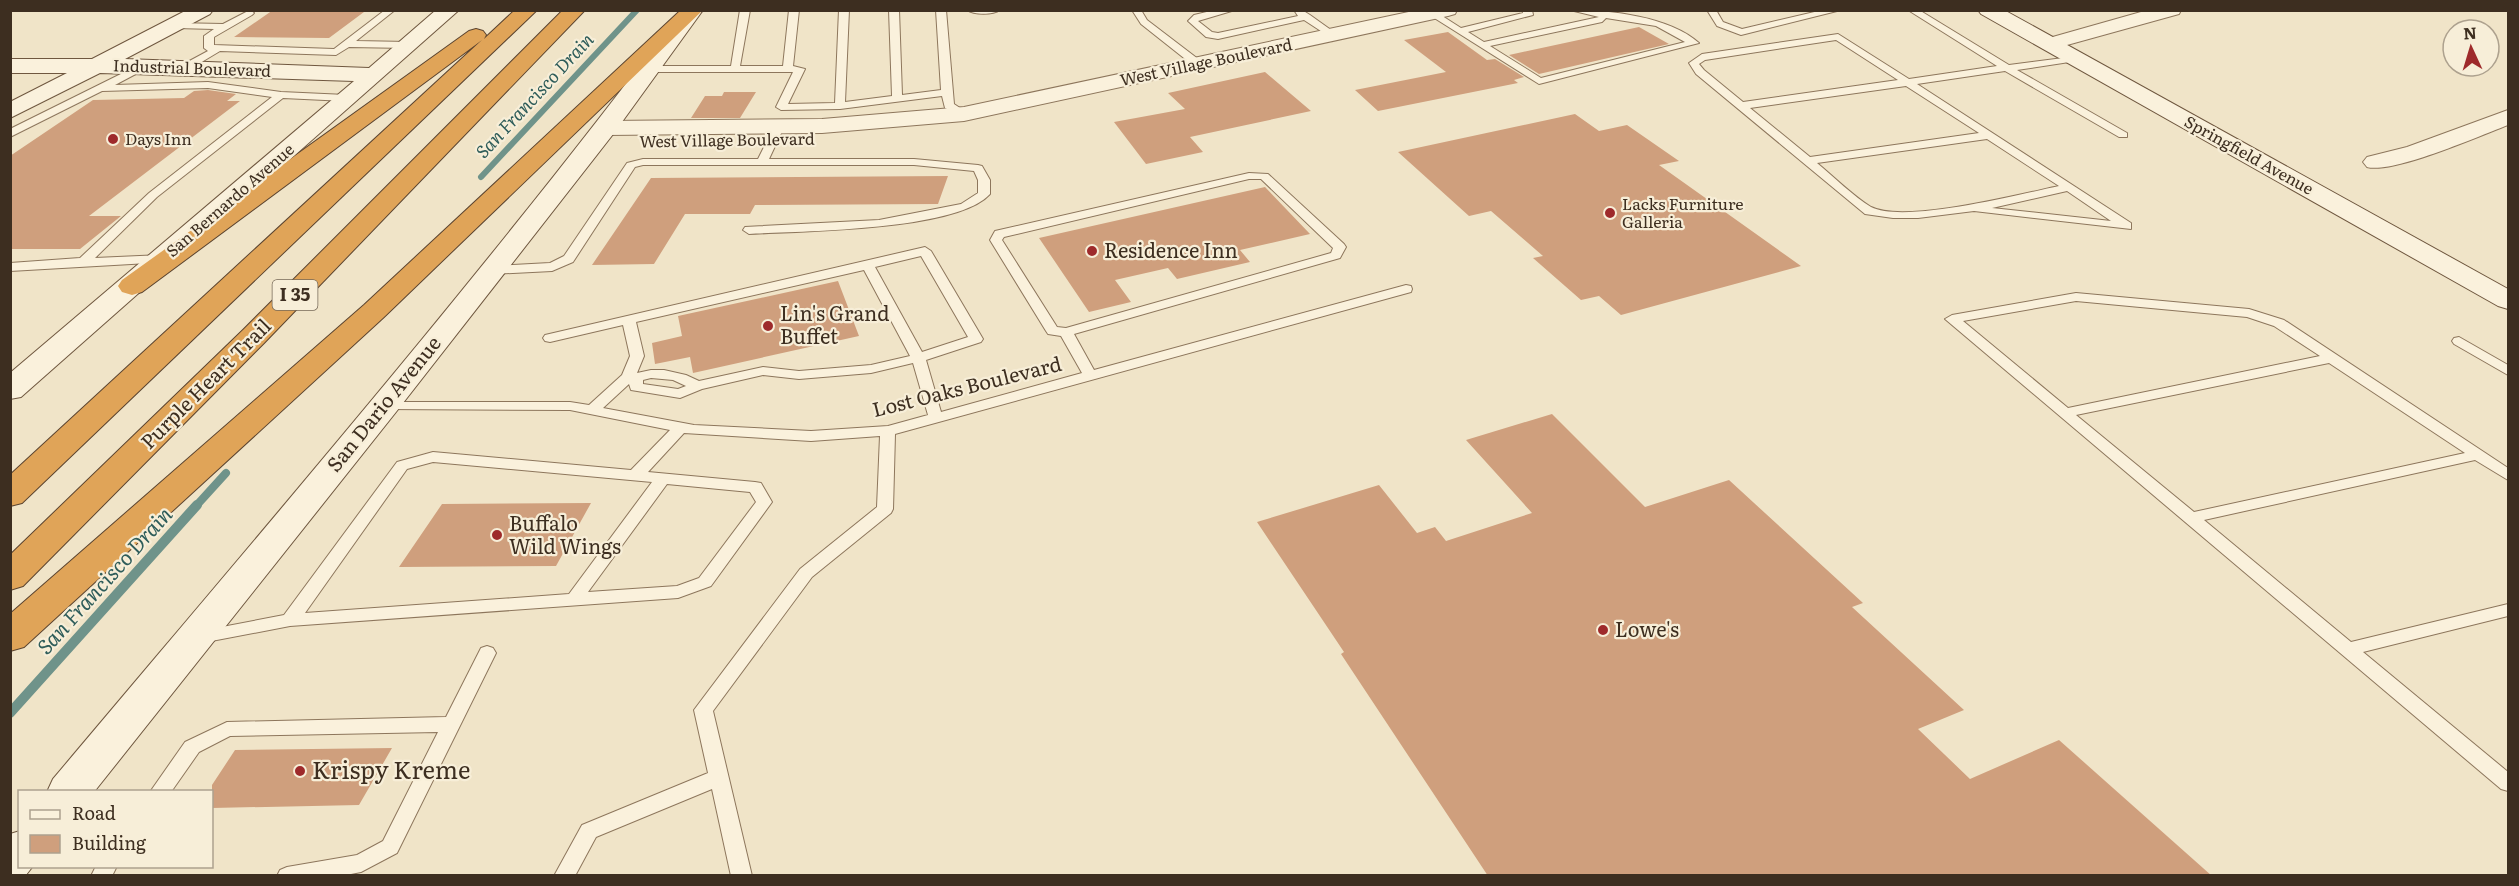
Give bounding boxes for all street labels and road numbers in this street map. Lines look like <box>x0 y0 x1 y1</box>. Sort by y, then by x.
street label: West Village Boulevard <box>1118 31 1294 91</box>
street label: Industrial Boulevard <box>113 52 272 82</box>
street label: Springfield Avenue <box>2181 109 2318 200</box>
street label: West Village Boulevard <box>639 125 815 153</box>
street label: San Bernardo Avenue <box>160 137 299 262</box>
road number: I 35 <box>272 280 318 310</box>
street label: Purple Heart Trail <box>132 310 277 455</box>
street label: San Dario Avenue <box>318 328 447 477</box>
street label: Lost Oaks Boulevard <box>869 347 1064 423</box>

